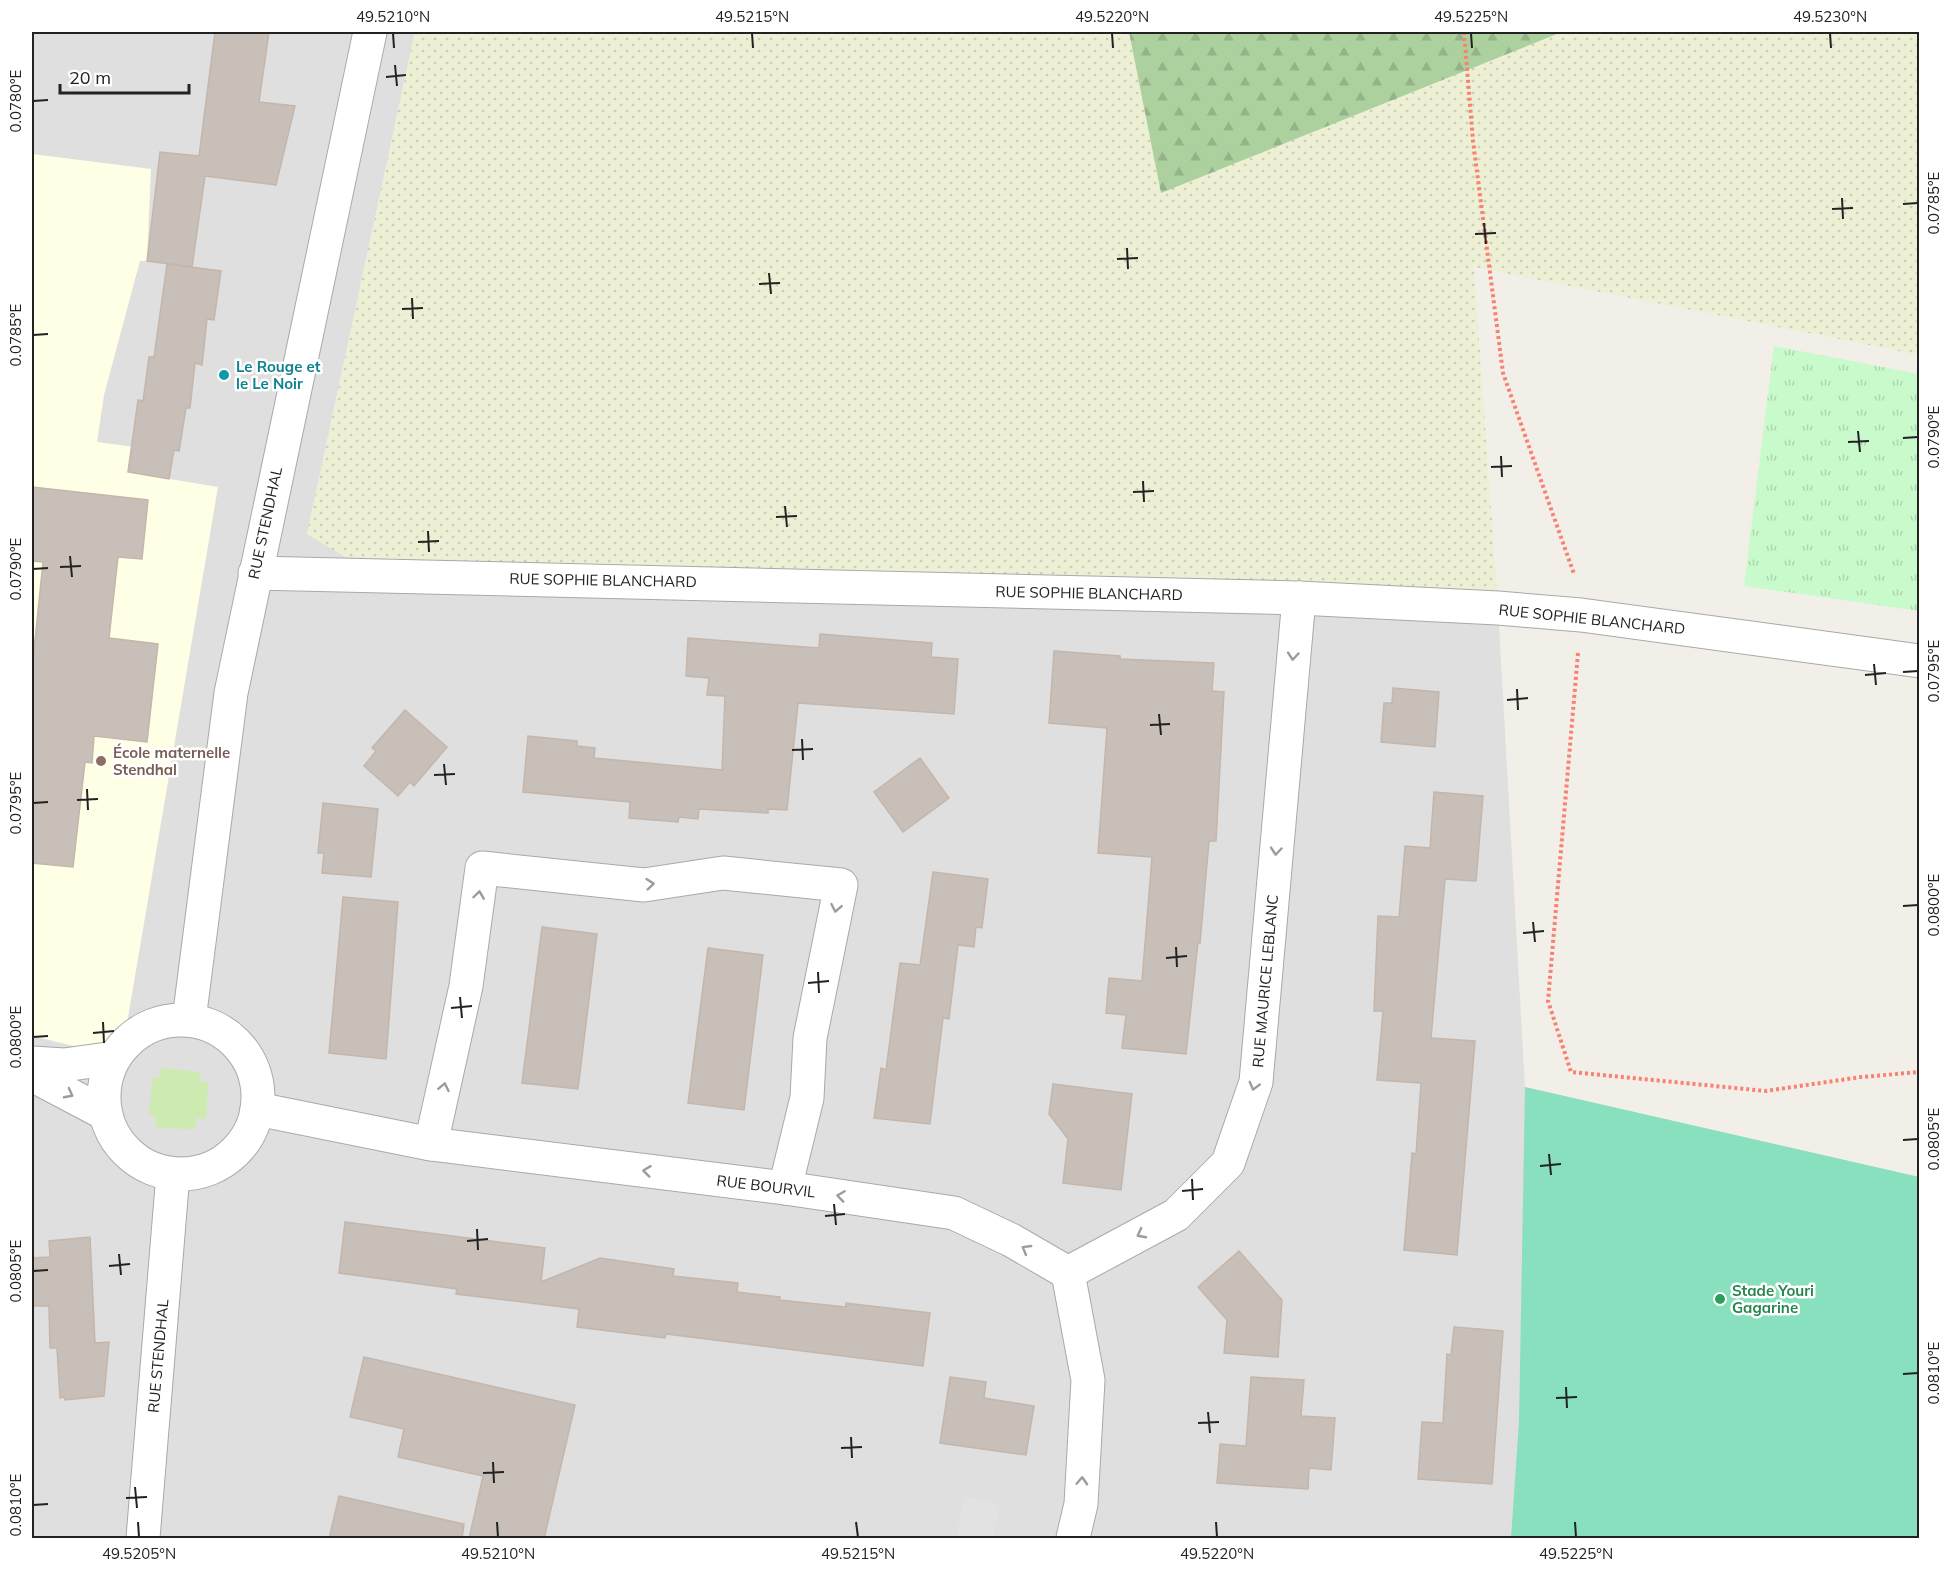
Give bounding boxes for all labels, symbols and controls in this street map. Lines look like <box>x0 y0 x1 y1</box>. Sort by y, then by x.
text: 49.5210°N <box>356 7 430 26</box>
text: 49.5215°N <box>715 7 789 26</box>
text: 49.5220°N <box>1075 7 1149 26</box>
text: 49.5225°N <box>1434 7 1508 26</box>
text: 49.5230°N <box>1793 7 1867 26</box>
scale bar <box>60 57 189 95</box>
text: 20 m <box>69 66 111 89</box>
text: 0.0780°E <box>6 69 25 132</box>
text: 0.0785°E <box>1924 171 1943 234</box>
text: 0.0785°E <box>6 303 25 366</box>
place label: Le Rouge et le Le Noir <box>236 357 321 393</box>
marker: Le Rouge et le Le Noir <box>217 368 231 382</box>
text: 0.0790°E <box>1924 405 1943 468</box>
street label: RUE STENDHAL <box>244 465 286 581</box>
text: 0.0790°E <box>6 537 25 600</box>
street label: RUE SOPHIE BLANCHARD <box>509 569 697 591</box>
street label: RUE SOPHIE BLANCHARD <box>995 582 1183 604</box>
street label: RUE SOPHIE BLANCHARD <box>1498 600 1686 638</box>
text: 0.0795°E <box>1924 639 1943 702</box>
one-way arrow <box>1287 652 1300 661</box>
place label: École maternelle Stendhal <box>113 743 230 779</box>
marker: École maternelle Stendhal <box>94 754 108 768</box>
text: 0.0795°E <box>6 771 25 834</box>
one-way arrow <box>1270 846 1283 855</box>
text: 0.0800°E <box>1924 873 1943 936</box>
one-way arrow <box>645 878 654 891</box>
one-way arrow <box>472 890 484 900</box>
street label: RUE MAURICE LEBLANC <box>1248 894 1282 1068</box>
one-way arrow <box>830 903 843 913</box>
text: 0.0800°E <box>6 1005 25 1068</box>
one-way arrow <box>1249 1080 1261 1091</box>
one-way arrow <box>437 1082 450 1092</box>
one-way arrow <box>63 1087 73 1098</box>
text: 0.0805°E <box>1924 1107 1943 1170</box>
one-way arrow <box>643 1165 652 1178</box>
street label: RUE BOURVIL <box>715 1171 817 1201</box>
one-way arrow <box>836 1191 845 1203</box>
one-way arrow <box>1136 1227 1147 1238</box>
text: 0.0805°E <box>6 1239 25 1302</box>
one-way arrow <box>1022 1245 1032 1256</box>
place label: Stade Youri Gagarine <box>1732 1281 1814 1317</box>
marker: Stade Youri Gagarine <box>1713 1292 1727 1306</box>
street label: RUE STENDHAL <box>144 1298 172 1414</box>
text: 0.0810°E <box>1924 1341 1943 1404</box>
text: 0.0810°E <box>6 1473 25 1536</box>
one-way arrow <box>1076 1476 1089 1485</box>
text: 49.5205°N <box>102 1544 176 1563</box>
text: 49.5210°N <box>461 1544 535 1563</box>
text: 49.5215°N <box>821 1544 895 1563</box>
text: 49.5220°N <box>1180 1544 1254 1563</box>
text: 49.5225°N <box>1539 1544 1613 1563</box>

